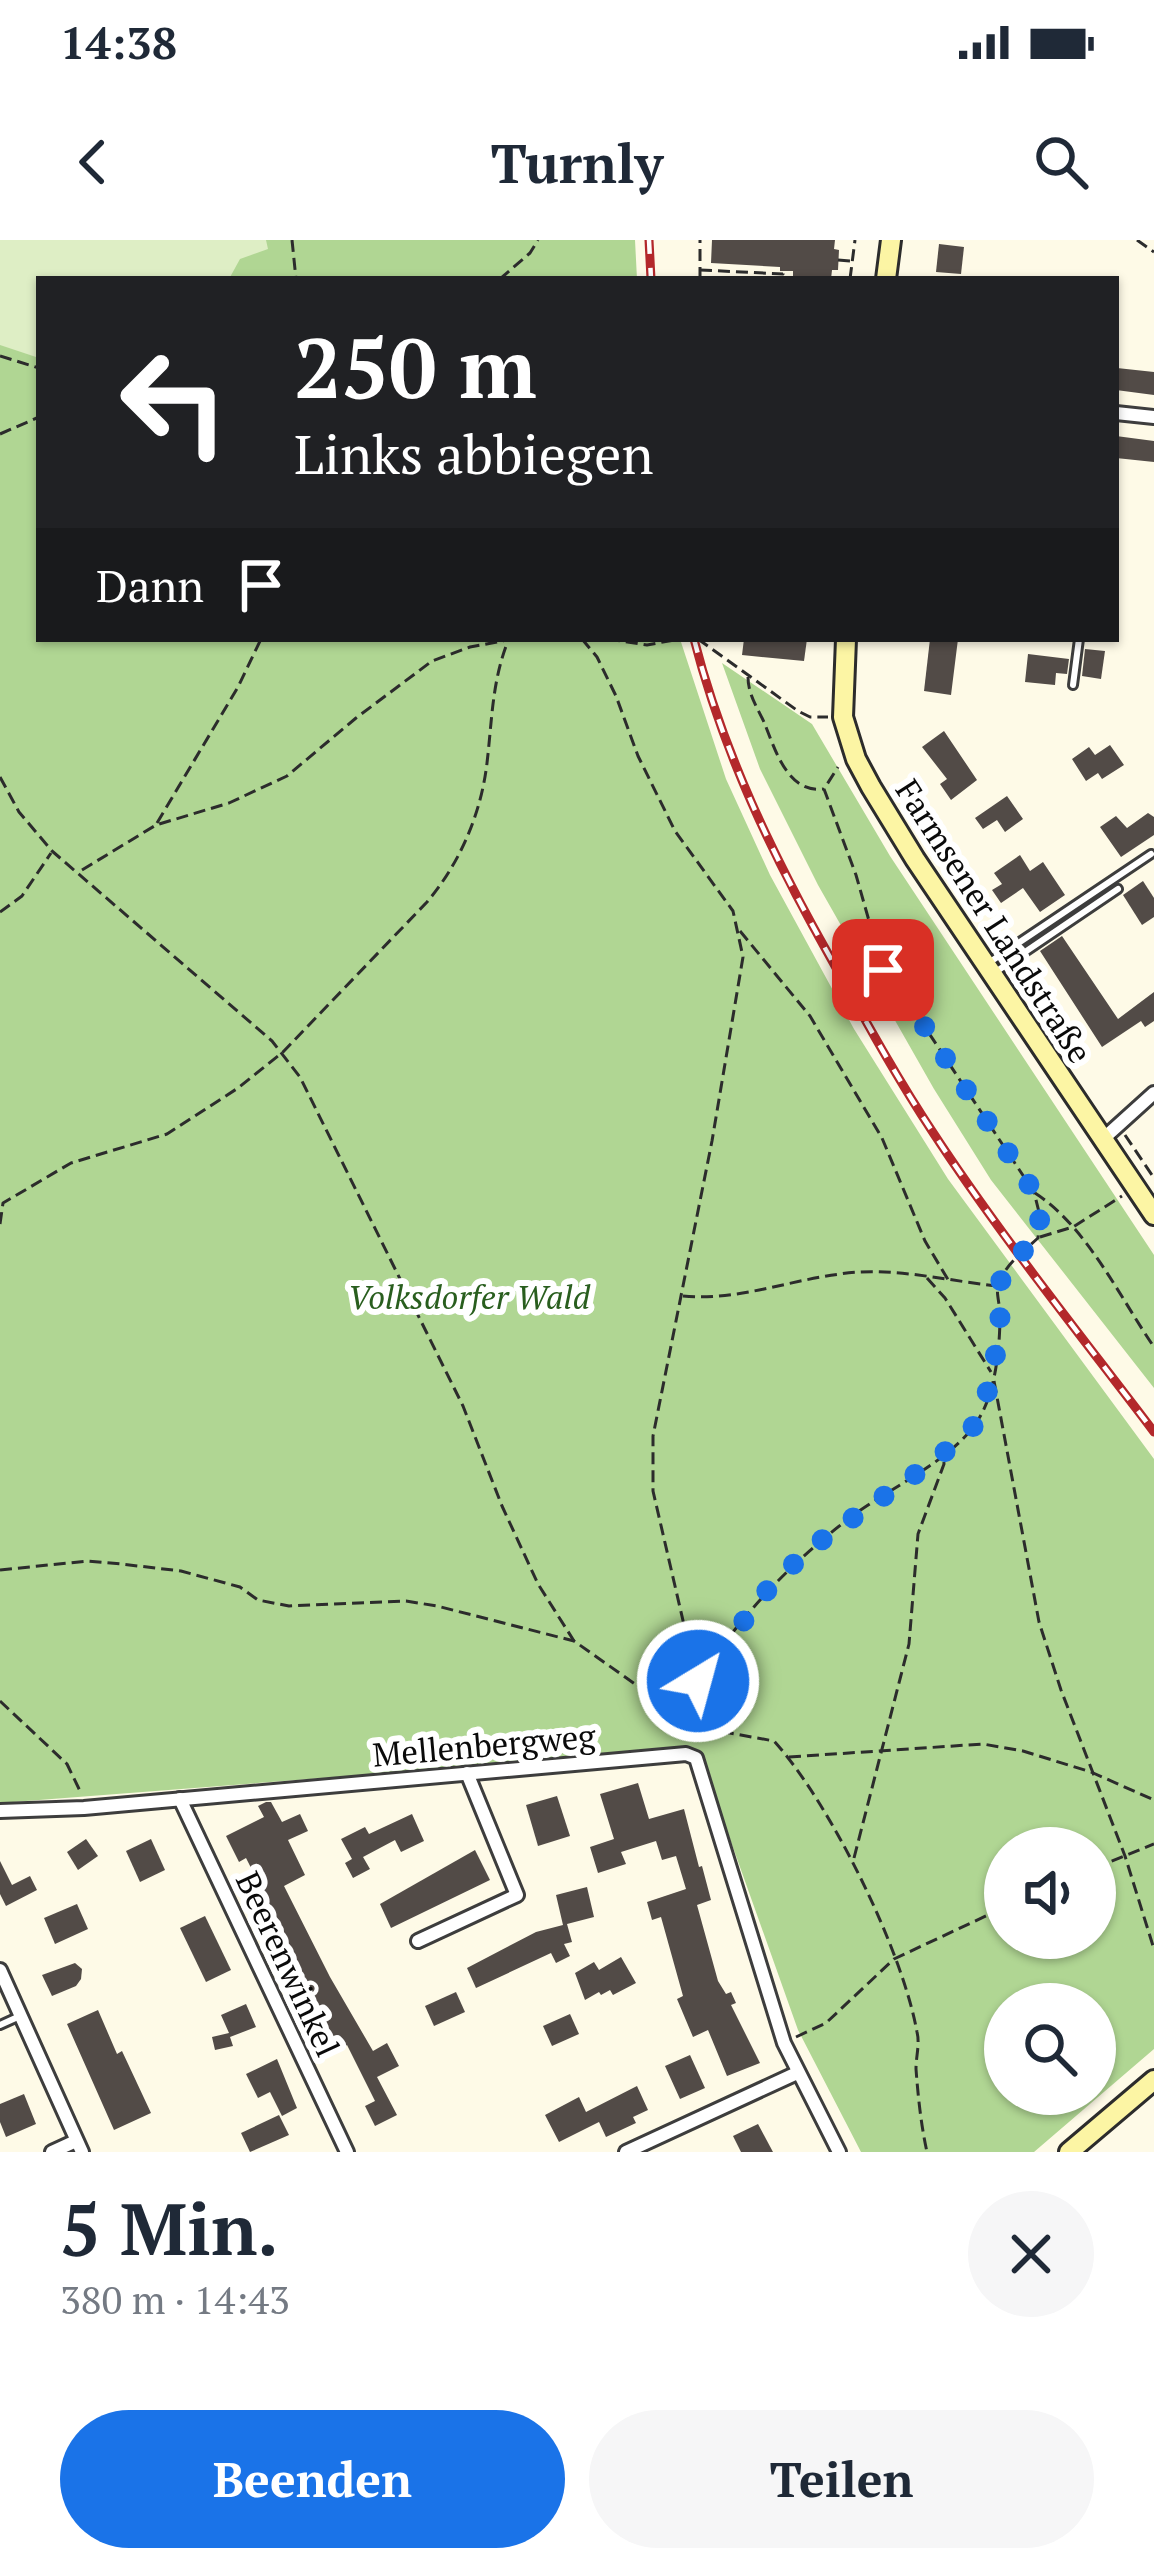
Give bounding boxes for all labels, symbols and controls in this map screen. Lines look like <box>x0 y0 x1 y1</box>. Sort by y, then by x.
text: 14:38 <box>60 12 177 72</box>
text: Turnly <box>491 127 663 198</box>
icon: back <box>60 129 126 195</box>
icon: search <box>1028 129 1094 195</box>
text: 250 m <box>294 311 537 422</box>
icon: left <box>96 324 252 480</box>
text: Links abbiegen <box>294 418 654 489</box>
icon: arrive <box>228 552 294 618</box>
text: Dann <box>96 555 204 615</box>
street label: Farmsener Landstraße <box>887 771 1102 1071</box>
pin <box>832 919 934 1021</box>
icon: arrive <box>850 937 916 1003</box>
park label: Volksdorfer Wald <box>348 1275 592 1318</box>
position arrow <box>635 1618 761 1744</box>
street label: Mellenbergweg <box>371 1713 598 1776</box>
map controls <box>984 1827 1116 2115</box>
button: sound <box>984 1827 1116 1959</box>
street label: Beerenwinkel <box>227 1864 350 2063</box>
button: search <box>984 1983 1116 2115</box>
text: 5 Min. <box>60 2180 279 2276</box>
button: close <box>968 2191 1094 2317</box>
text: 380 m · 14:43 <box>60 2273 290 2325</box>
button: Beenden <box>60 2410 565 2548</box>
button: Teilen <box>589 2410 1094 2548</box>

